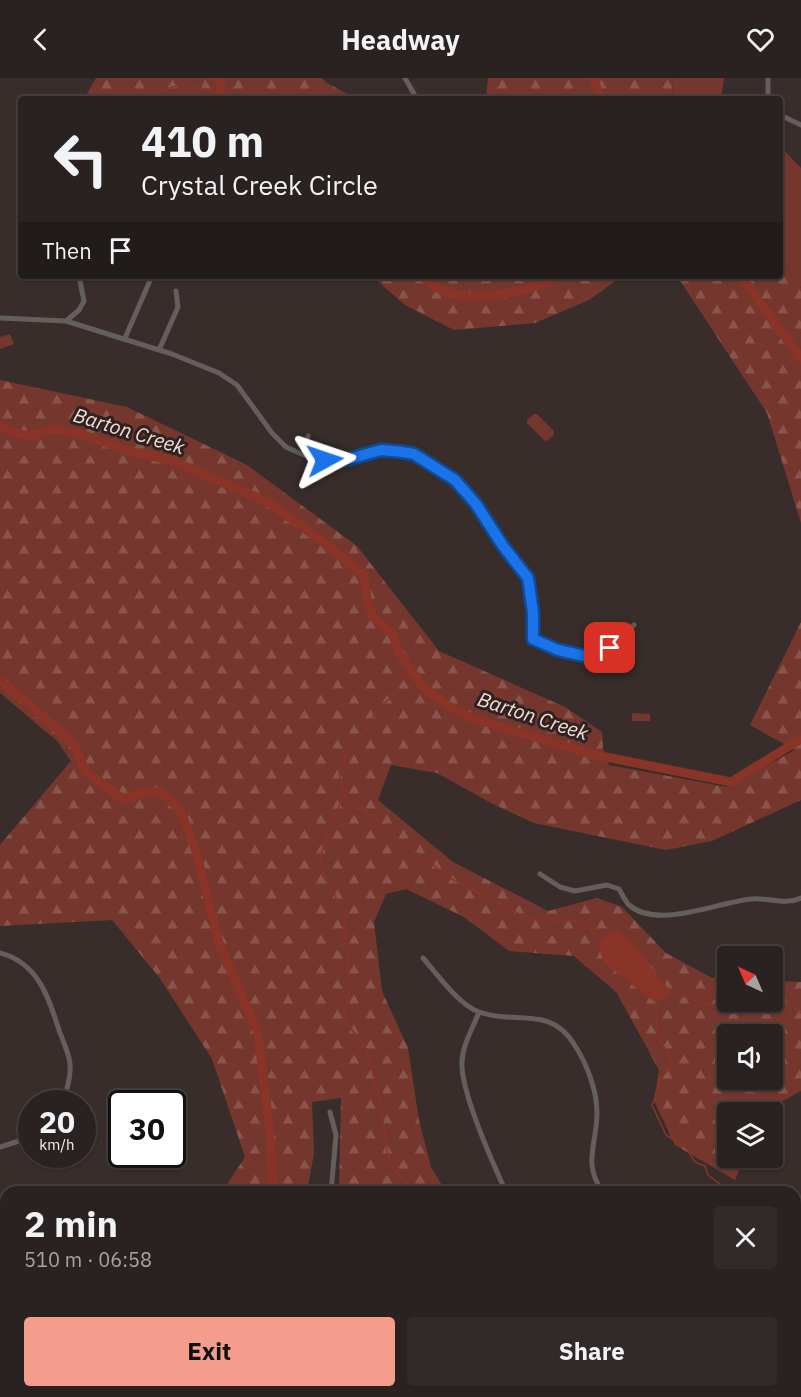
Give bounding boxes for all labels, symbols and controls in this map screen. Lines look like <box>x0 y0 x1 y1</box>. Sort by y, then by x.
text: Headway <box>341 22 460 57</box>
icon: back <box>24 23 57 56</box>
icon: heart <box>744 23 777 56</box>
text: 410 m <box>141 114 264 169</box>
icon: left <box>42 120 120 198</box>
text: Crystal Creek Circle <box>141 167 378 202</box>
icon: arrive <box>104 234 137 267</box>
text: Then <box>42 236 92 265</box>
water label: Barton Creek <box>70 401 189 460</box>
position arrow <box>293 428 357 492</box>
pin <box>584 622 635 673</box>
icon: arrive <box>593 631 626 664</box>
water label: Barton Creek <box>474 685 593 746</box>
north arrow <box>717 946 783 1012</box>
map controls <box>717 946 783 1168</box>
button: sound <box>717 1024 783 1090</box>
speed limit sign: 30 <box>108 1090 186 1168</box>
text: 20 <box>39 1102 75 1141</box>
button: layers <box>717 1102 783 1168</box>
text: km/h <box>39 1135 75 1154</box>
text: 2 min <box>24 1200 118 1247</box>
button: close <box>714 1206 777 1269</box>
text: 510 m · 06:58 <box>24 1246 152 1273</box>
button: Exit <box>24 1317 395 1386</box>
button: Share <box>407 1317 777 1386</box>

